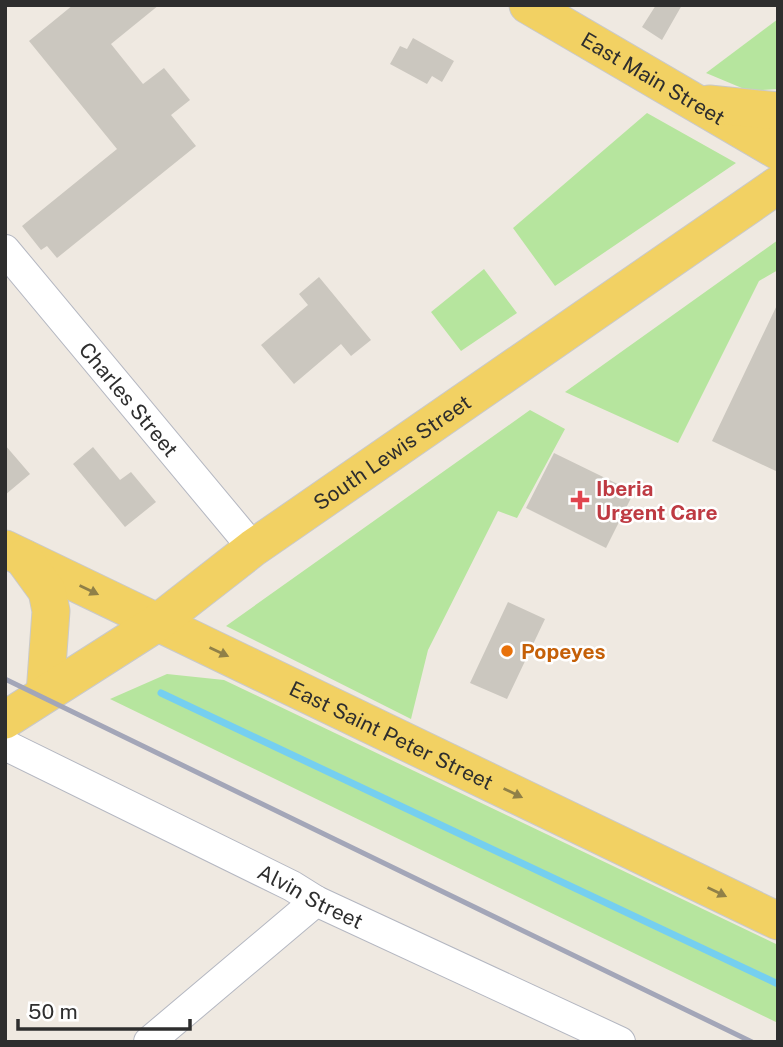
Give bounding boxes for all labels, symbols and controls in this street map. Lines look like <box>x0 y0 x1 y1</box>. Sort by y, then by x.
street label: East Main Street <box>577 26 730 130</box>
street label: Charles Street <box>74 337 184 461</box>
street label: South Lewis Street <box>308 389 475 515</box>
place label: Iberia Urgent Care <box>596 476 718 525</box>
marker: Iberia Urgent Care <box>570 490 590 510</box>
one-way arrow <box>79 584 99 595</box>
place label: Popeyes <box>521 639 606 664</box>
marker: Popeyes <box>499 643 515 659</box>
one-way arrow <box>209 646 229 658</box>
street label: East Saint Peter Street <box>286 675 498 795</box>
one-way arrow <box>503 787 523 798</box>
street label: Alvin Street <box>254 859 367 934</box>
one-way arrow <box>707 887 728 898</box>
scale bar <box>18 988 189 1032</box>
text: 50 m <box>28 999 78 1024</box>

